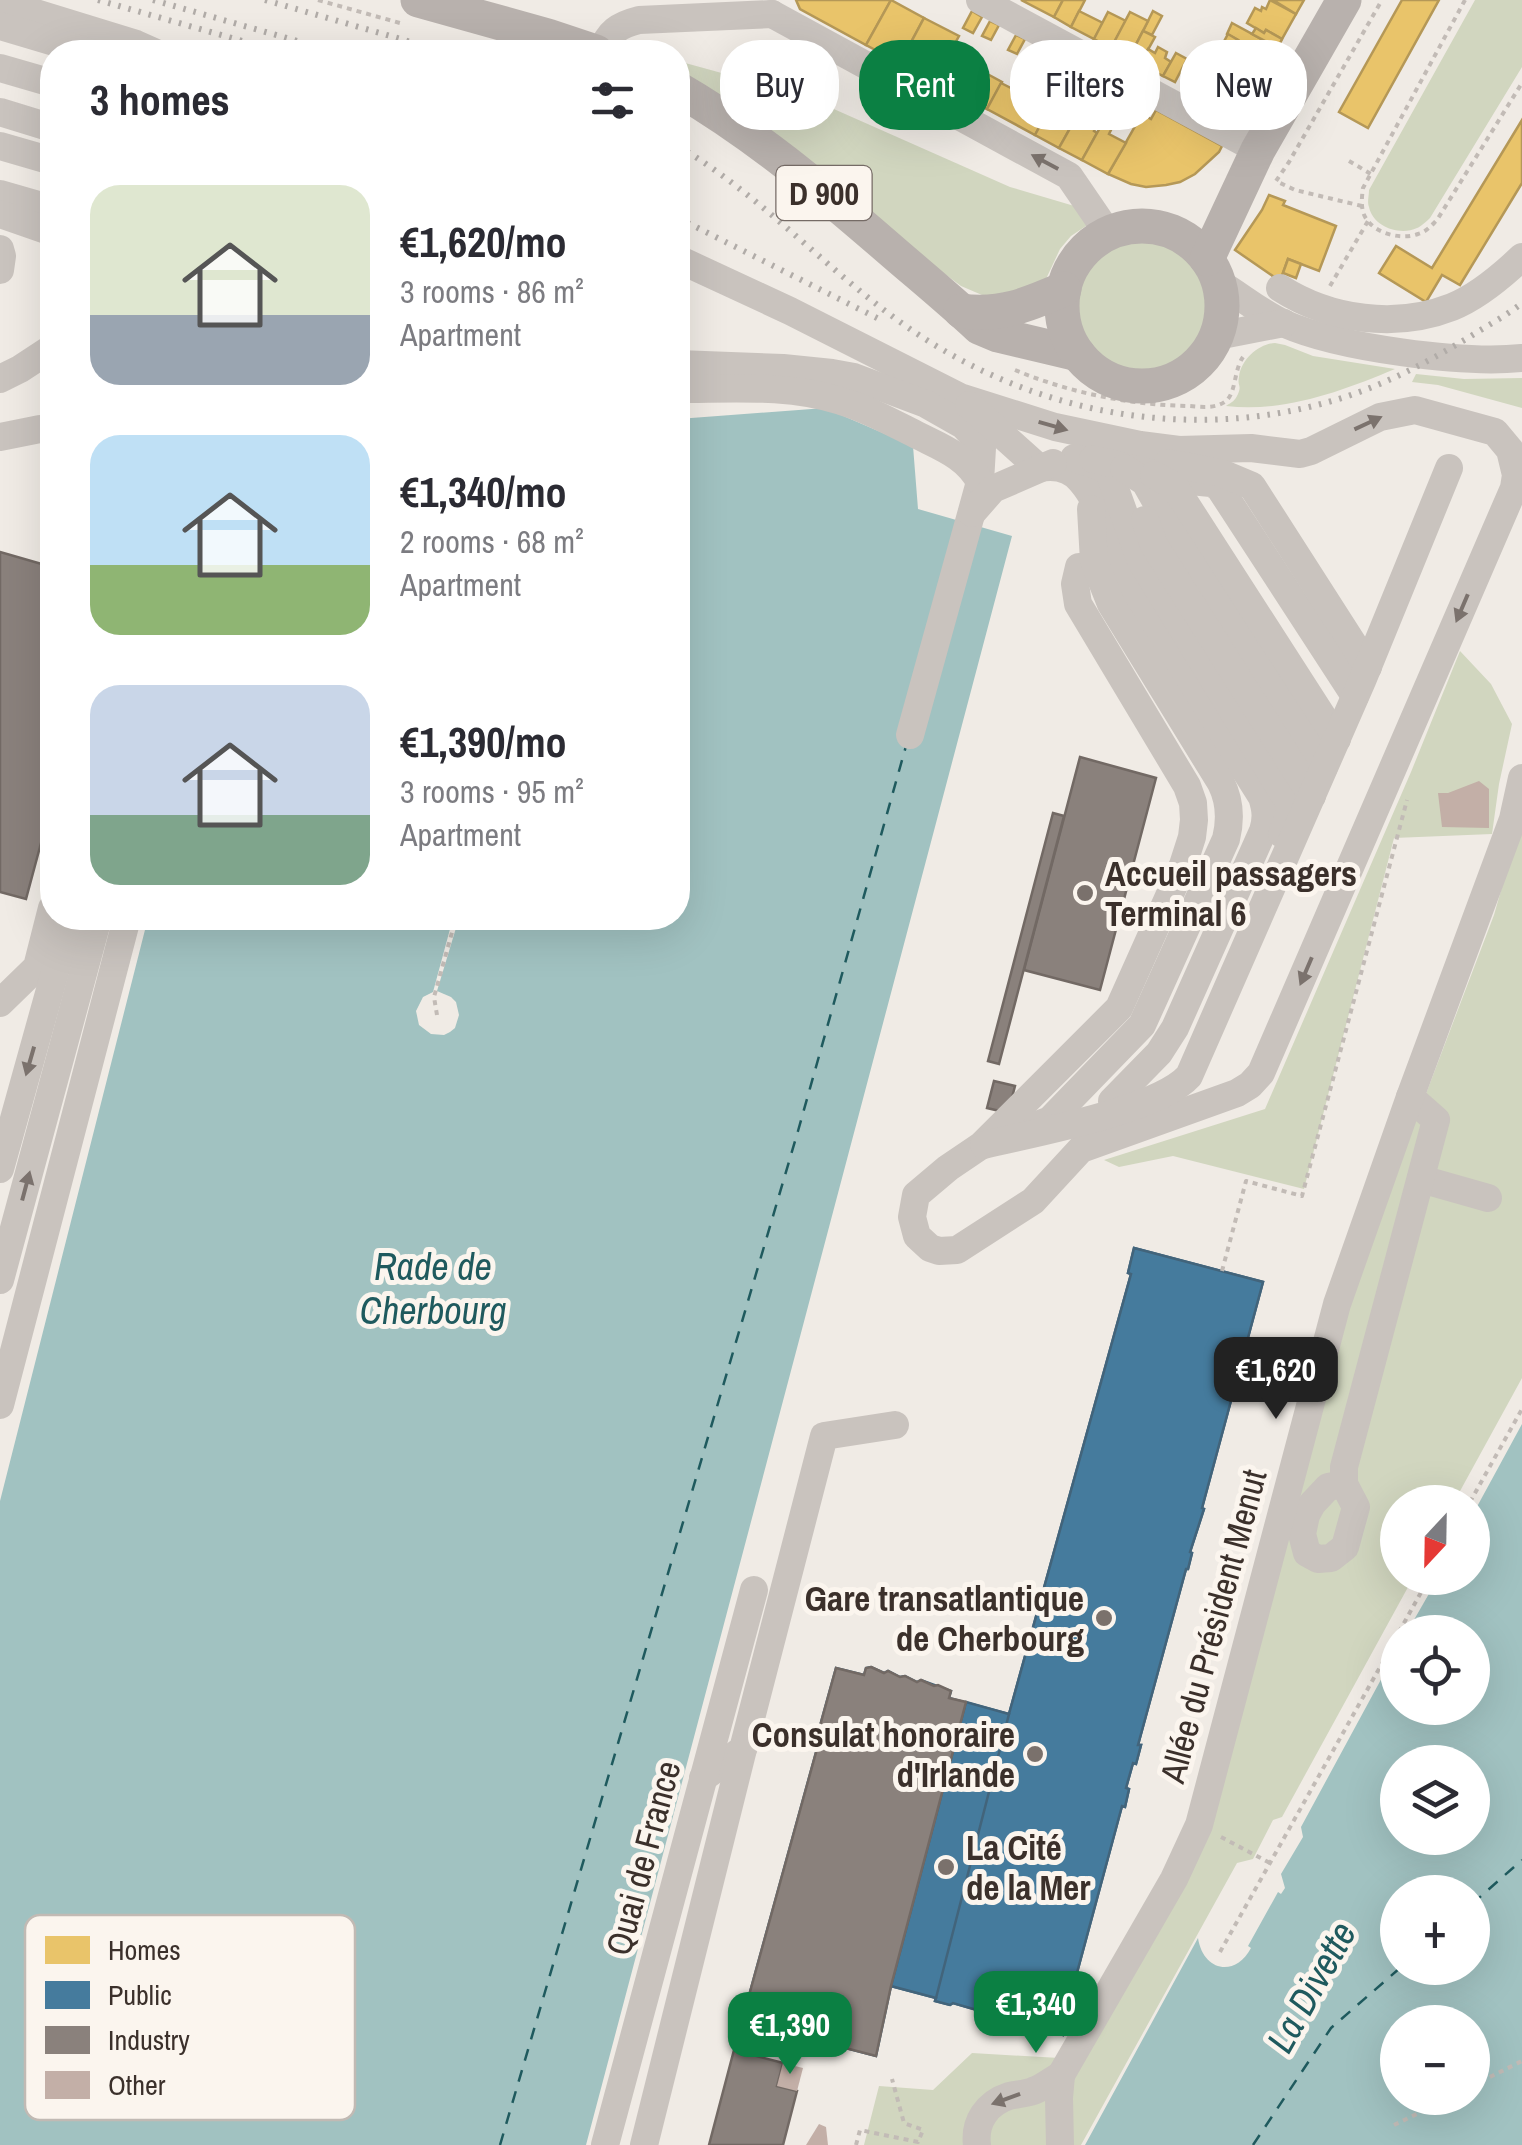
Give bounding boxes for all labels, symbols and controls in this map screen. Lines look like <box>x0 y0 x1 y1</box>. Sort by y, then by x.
chip: Buy <box>720 40 839 130</box>
chip: Rent <box>859 40 990 130</box>
chip: Filters <box>1010 40 1160 130</box>
chip: New <box>1180 40 1307 130</box>
text: 3 homes <box>90 72 230 128</box>
icon: filters <box>585 73 640 128</box>
one-way arrow <box>1031 154 1059 172</box>
road number: D 900 <box>776 166 872 220</box>
text: €1,620/mo <box>400 214 567 270</box>
icon: home <box>170 225 290 345</box>
text: 3 rooms · 86 m² <box>400 270 584 313</box>
text: Apartment <box>400 313 521 356</box>
one-way arrow <box>1354 415 1383 432</box>
one-way arrow <box>1039 419 1069 434</box>
text: €1,340/mo <box>400 464 567 520</box>
icon: home <box>170 475 290 595</box>
text: 2 rooms · 68 m² <box>400 520 584 563</box>
text: Apartment <box>400 563 521 606</box>
one-way arrow <box>1454 593 1470 623</box>
text: €1,390/mo <box>400 714 567 770</box>
icon: home <box>170 725 290 845</box>
text: 3 rooms · 95 m² <box>400 770 584 813</box>
text: Apartment <box>400 813 521 856</box>
place label: Accueil passagers Terminal 6 <box>1105 850 1357 937</box>
marker: Accueil passagers Terminal 6 <box>1074 882 1096 904</box>
one-way arrow <box>1298 956 1314 985</box>
one-way arrow <box>22 1046 37 1077</box>
one-way arrow <box>18 1170 34 1201</box>
water label: Rade de Cherbourg <box>359 1241 507 1336</box>
pin: €1,620 <box>1195 1337 1357 1422</box>
text: €1,620 <box>1236 1348 1316 1391</box>
street label: Allée du Président Menut <box>1148 1464 1277 1789</box>
north arrow <box>1380 1485 1490 1595</box>
map controls <box>1380 1485 1490 2115</box>
place label: Gare transatlantique de Cherbourg <box>805 1575 1084 1662</box>
marker: Gare transatlantique de Cherbourg <box>1093 1607 1115 1629</box>
button: locate <box>1380 1615 1490 1725</box>
place label: Consulat honoraire d'Irlande <box>752 1711 1015 1798</box>
marker: Consulat honoraire d'Irlande <box>1024 1743 1046 1765</box>
button: layers <box>1380 1745 1490 1855</box>
street label: Quai de France <box>594 1756 692 1960</box>
place label: La Cité de la Mer <box>966 1824 1091 1911</box>
marker: La Cité de la Mer <box>935 1856 957 1878</box>
button: + <box>1380 1875 1490 1985</box>
water label: La Divette <box>1254 1913 1368 2061</box>
legend <box>25 1915 355 2120</box>
text: Homes <box>108 1931 181 1969</box>
pin: €1,340 <box>955 1971 1117 2056</box>
text: Public <box>108 1976 172 2014</box>
text: €1,340 <box>996 1982 1076 2025</box>
pin: €1,390 <box>709 1992 871 2077</box>
text: €1,390 <box>750 2003 830 2046</box>
button: − <box>1380 2005 1490 2115</box>
text: Industry <box>108 2021 190 2059</box>
text: Other <box>108 2066 166 2104</box>
one-way arrow <box>991 2092 1021 2107</box>

